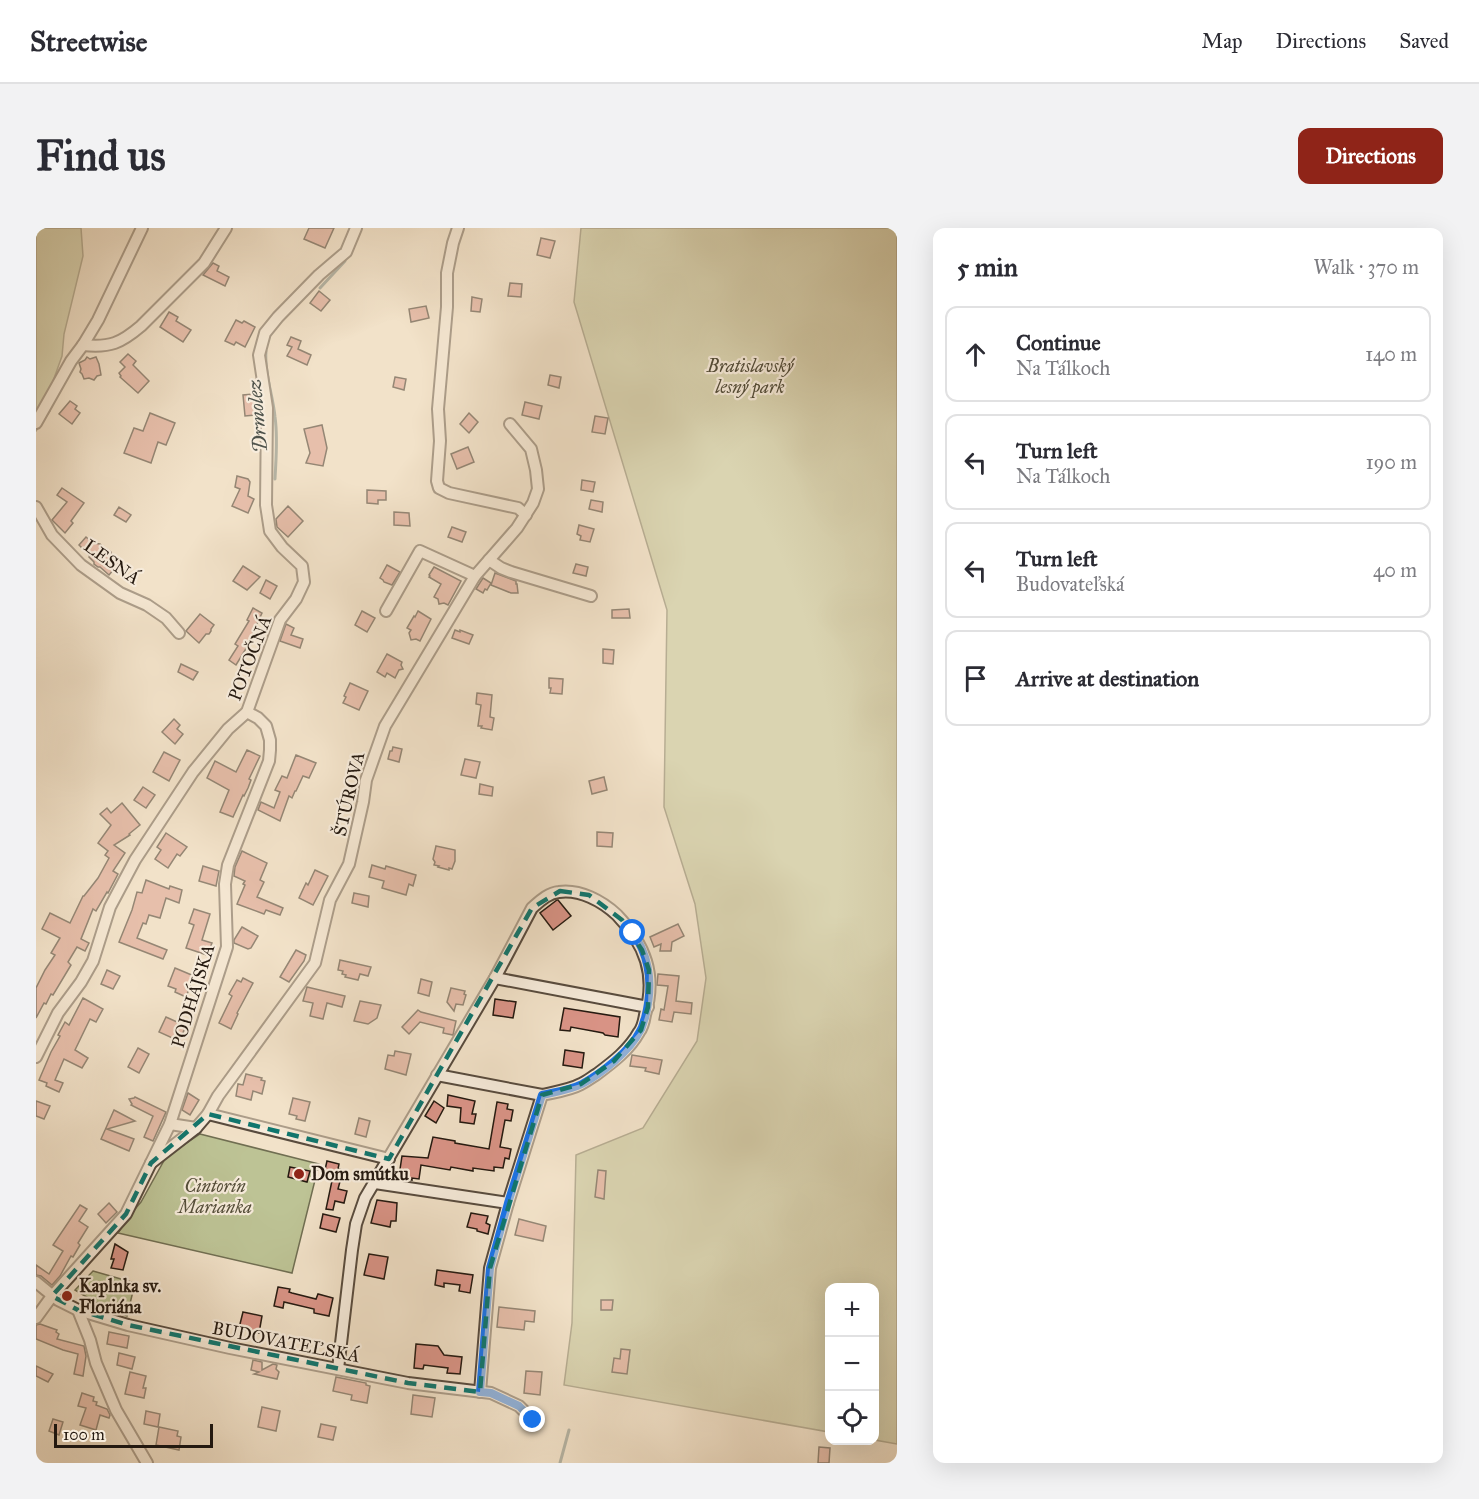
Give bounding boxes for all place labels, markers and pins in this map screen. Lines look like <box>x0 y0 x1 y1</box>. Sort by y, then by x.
place label: Dom smútku <box>311 1163 409 1185</box>
marker: Dom smútku <box>292 1167 306 1181</box>
place label: Kaplnka sv. Floriána <box>79 1275 161 1318</box>
marker: Kaplnka sv. Floriána <box>60 1289 74 1303</box>

